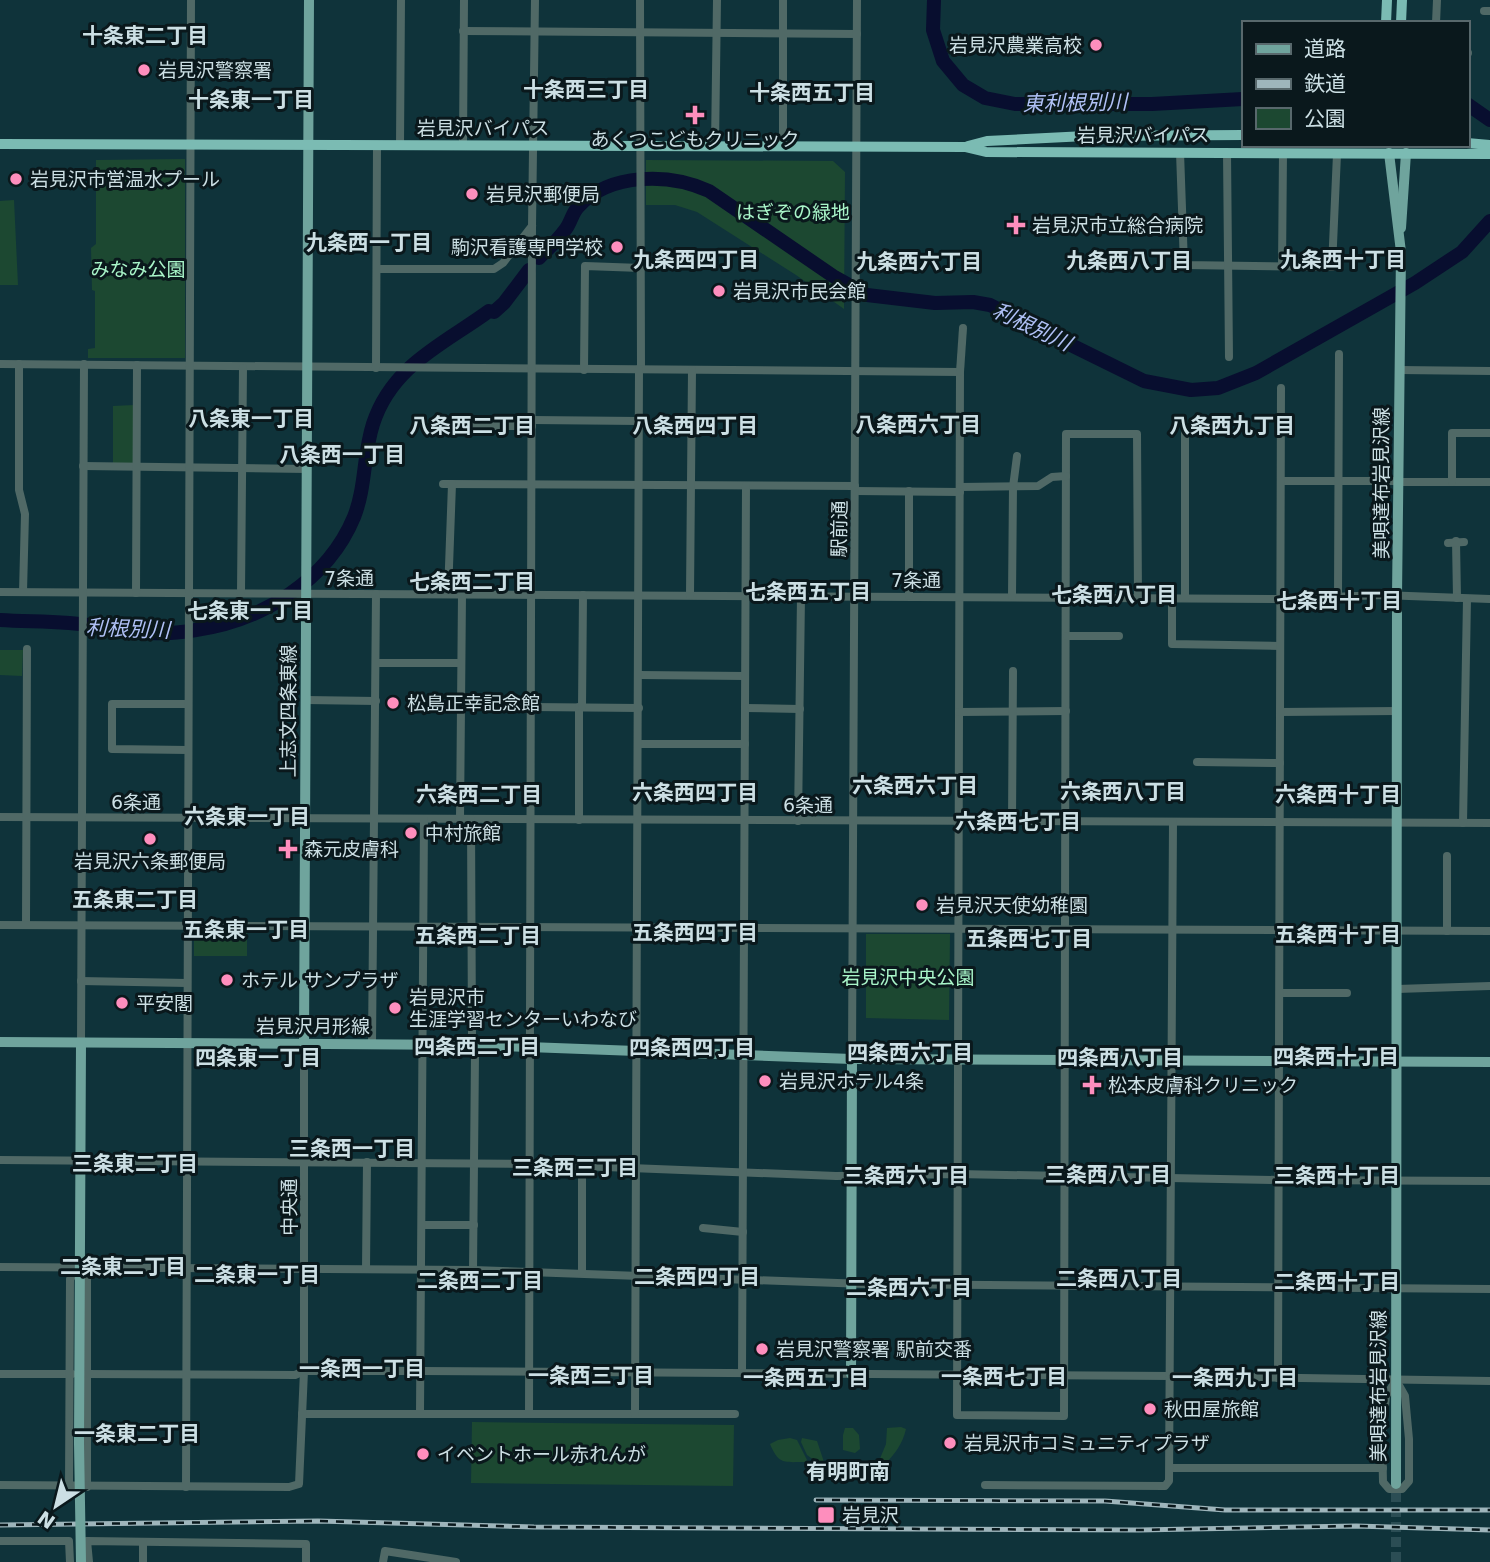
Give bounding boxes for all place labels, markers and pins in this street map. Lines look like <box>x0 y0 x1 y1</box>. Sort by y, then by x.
place label: 岩見沢農業高校 <box>949 34 1082 56</box>
marker: 岩見沢農業高校 <box>1088 37 1104 53</box>
place label: 岩見沢警察署 <box>158 59 272 81</box>
marker: 岩見沢警察署 <box>136 62 152 78</box>
marker: あくつこどもクリニック <box>685 105 705 125</box>
place label: あくつこどもクリニック <box>590 128 800 150</box>
place label: 岩見沢市営温水プール <box>30 168 220 190</box>
marker: 岩見沢市営温水プール <box>8 171 24 187</box>
place label: 岩見沢郵便局 <box>486 183 600 205</box>
marker: 岩見沢郵便局 <box>464 186 480 202</box>
place label: 岩見沢市立総合病院 <box>1032 214 1203 236</box>
marker: 岩見沢市立総合病院 <box>1006 215 1026 235</box>
place label: 駒沢看護専門学校 <box>451 236 603 258</box>
marker: 駒沢看護専門学校 <box>609 239 625 255</box>
place label: 岩見沢市民会館 <box>733 280 866 302</box>
marker: 岩見沢市民会館 <box>711 283 727 299</box>
place label: 松島正幸記念館 <box>407 692 540 714</box>
marker: 松島正幸記念館 <box>385 695 401 711</box>
place label: 中村旅館 <box>425 822 501 844</box>
marker: 中村旅館 <box>403 825 419 841</box>
marker: 岩見沢六条郵便局 <box>142 831 158 847</box>
place label: 森元皮膚科 <box>304 838 399 860</box>
marker: 森元皮膚科 <box>278 839 298 859</box>
place label: 岩見沢六条郵便局 <box>74 850 226 872</box>
place label: 岩見沢天使幼稚園 <box>936 894 1088 916</box>
marker: 岩見沢天使幼稚園 <box>914 897 930 913</box>
place label: ホテル サンプラザ <box>241 969 398 991</box>
marker: ホテル サンプラザ <box>219 972 235 988</box>
place label: 岩見沢市 生涯学習センターいわなび <box>409 986 637 1030</box>
place label: 平安閣 <box>136 992 193 1014</box>
marker: 平安閣 <box>114 995 130 1011</box>
marker: 岩見沢市 生涯学習センターいわなび <box>387 1000 403 1016</box>
place label: 岩見沢ホテル4条 <box>779 1070 924 1092</box>
marker: 岩見沢ホテル4条 <box>757 1073 773 1089</box>
place label: 松本皮膚科クリニック <box>1108 1074 1298 1096</box>
marker: 松本皮膚科クリニック <box>1082 1075 1102 1095</box>
place label: 岩見沢警察署 駅前交番 <box>776 1338 972 1360</box>
marker: 岩見沢警察署 駅前交番 <box>754 1341 770 1357</box>
place label: 秋田屋旅館 <box>1164 1398 1259 1420</box>
marker: 秋田屋旅館 <box>1142 1401 1158 1417</box>
place label: 岩見沢市コミュニティプラザ <box>964 1432 1210 1454</box>
marker: 岩見沢市コミュニティプラザ <box>942 1435 958 1451</box>
place label: イベントホール赤れんが <box>437 1443 646 1465</box>
marker: イベントホール赤れんが <box>415 1446 431 1462</box>
place label: 岩見沢 <box>842 1504 899 1526</box>
marker: 岩見沢 <box>816 1505 836 1525</box>

